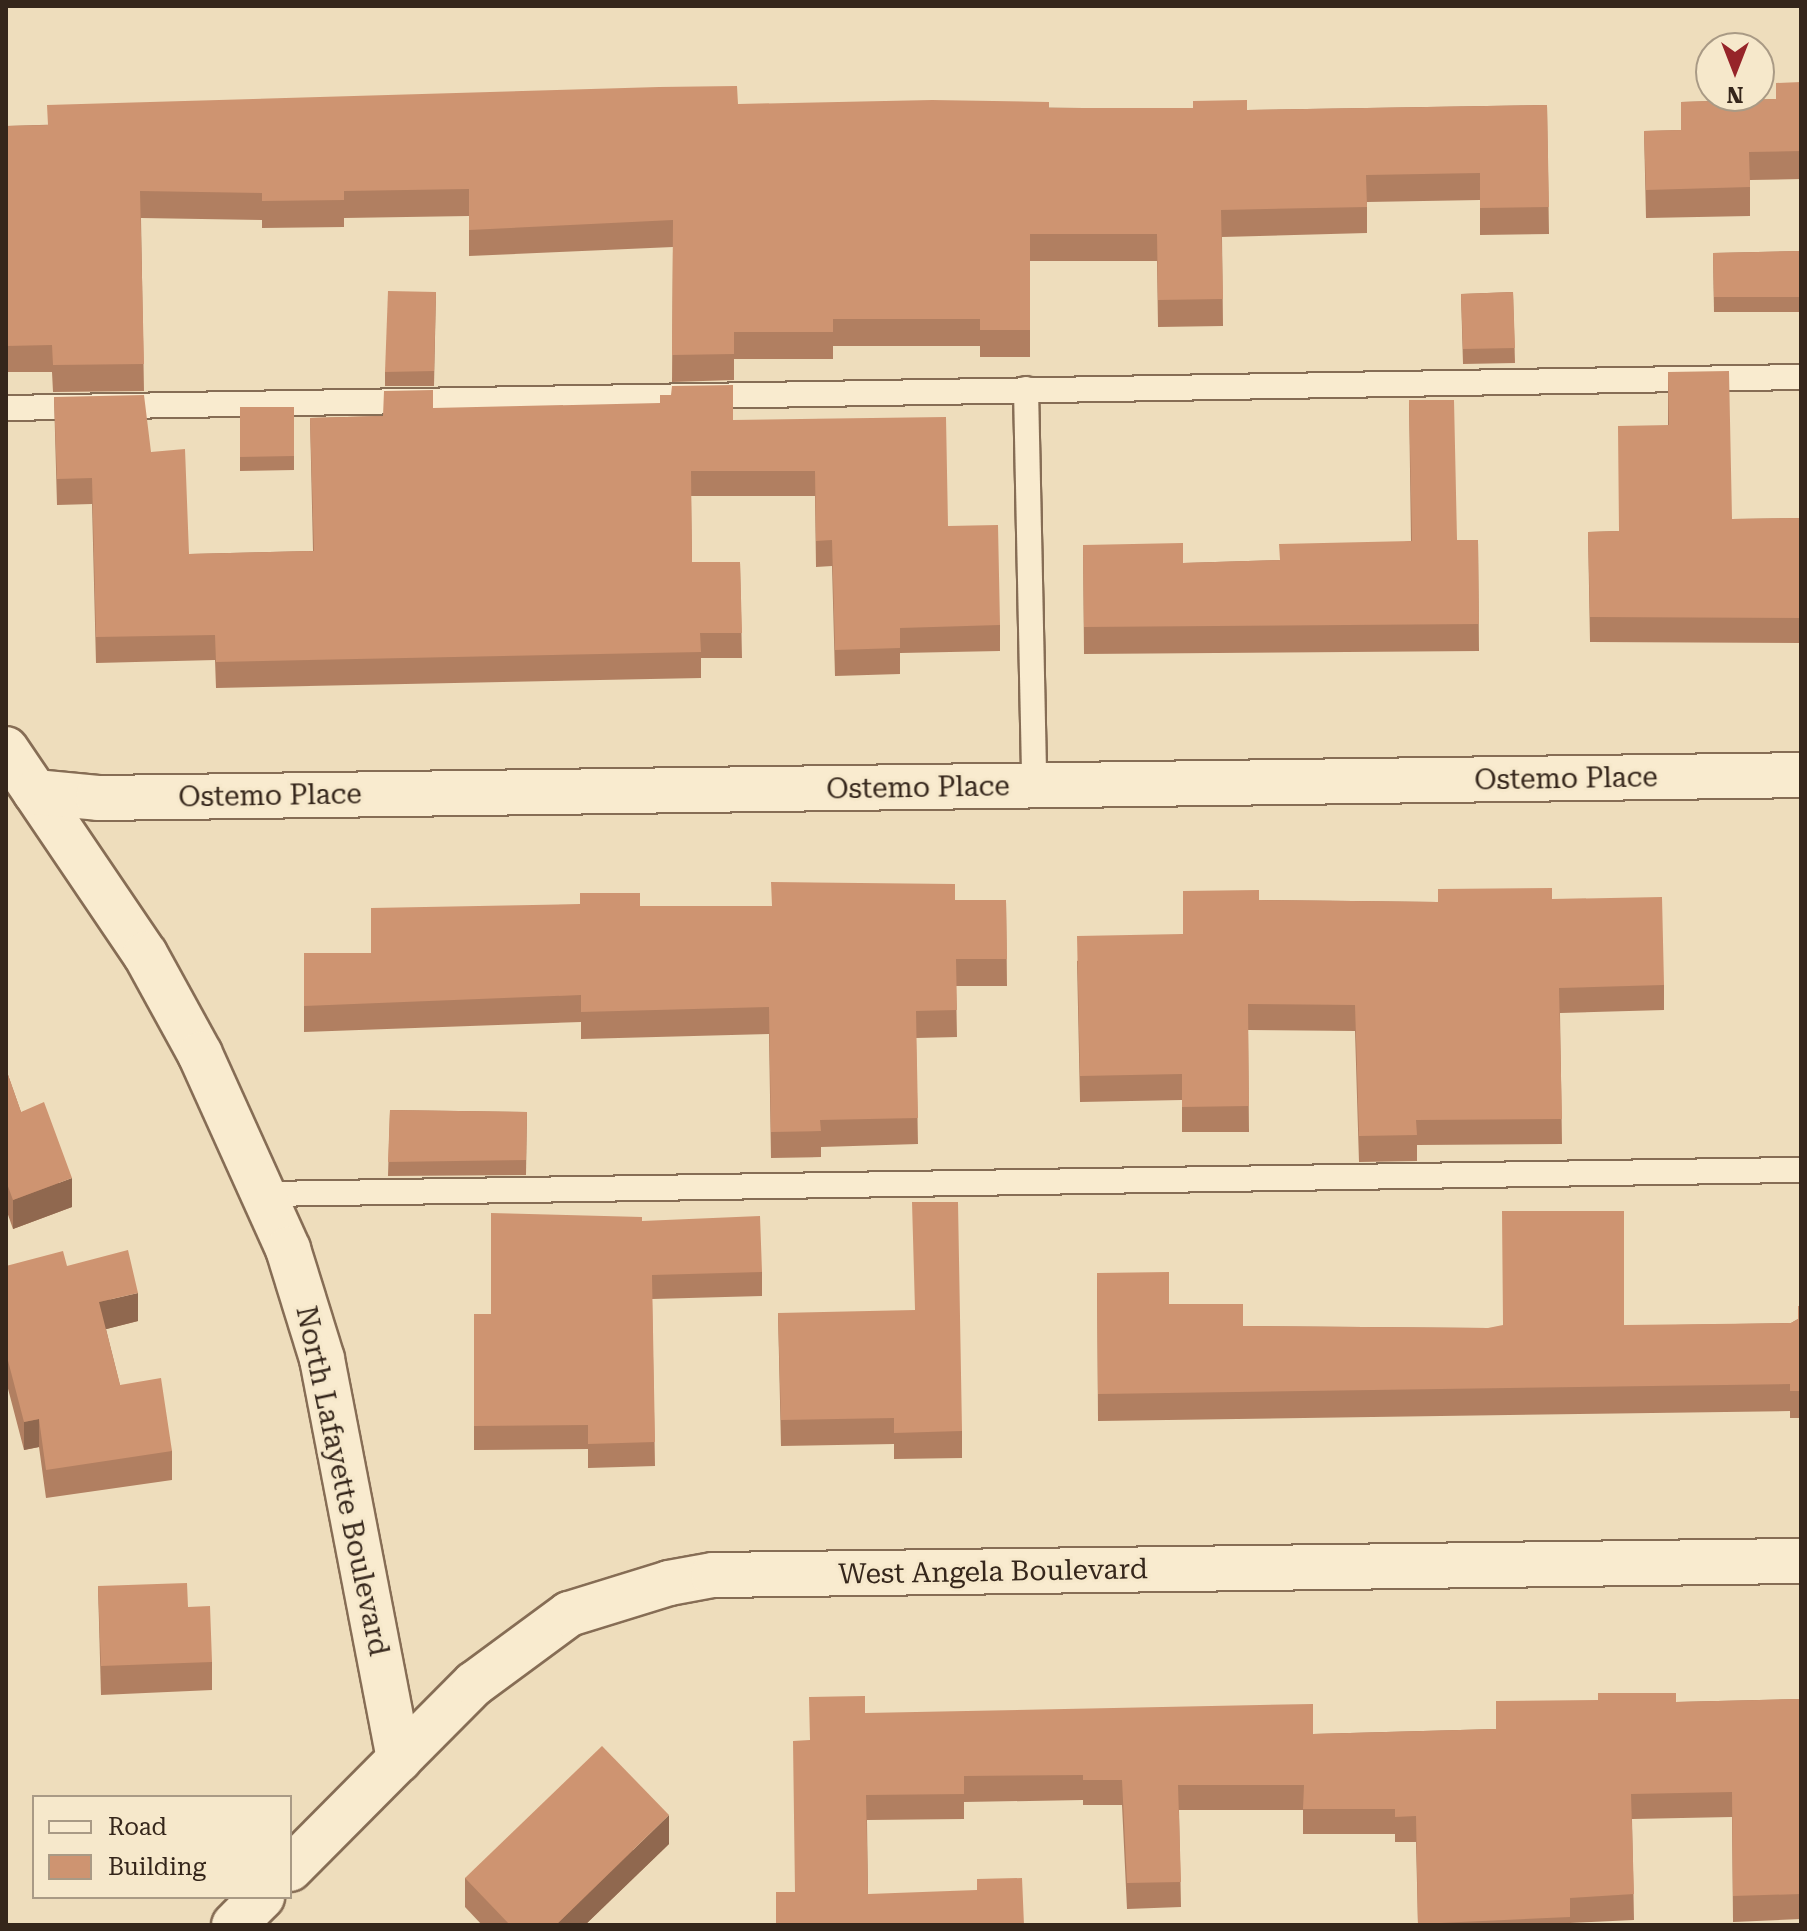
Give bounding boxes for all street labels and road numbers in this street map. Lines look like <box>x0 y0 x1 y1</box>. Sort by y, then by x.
street label: Ostemo Place <box>1474 761 1658 797</box>
street label: Ostemo Place <box>826 770 1010 806</box>
street label: Ostemo Place <box>178 778 362 814</box>
street label: North Lafayette Boulevard <box>288 1303 396 1659</box>
street label: West Angela Boulevard <box>838 1553 1148 1591</box>

